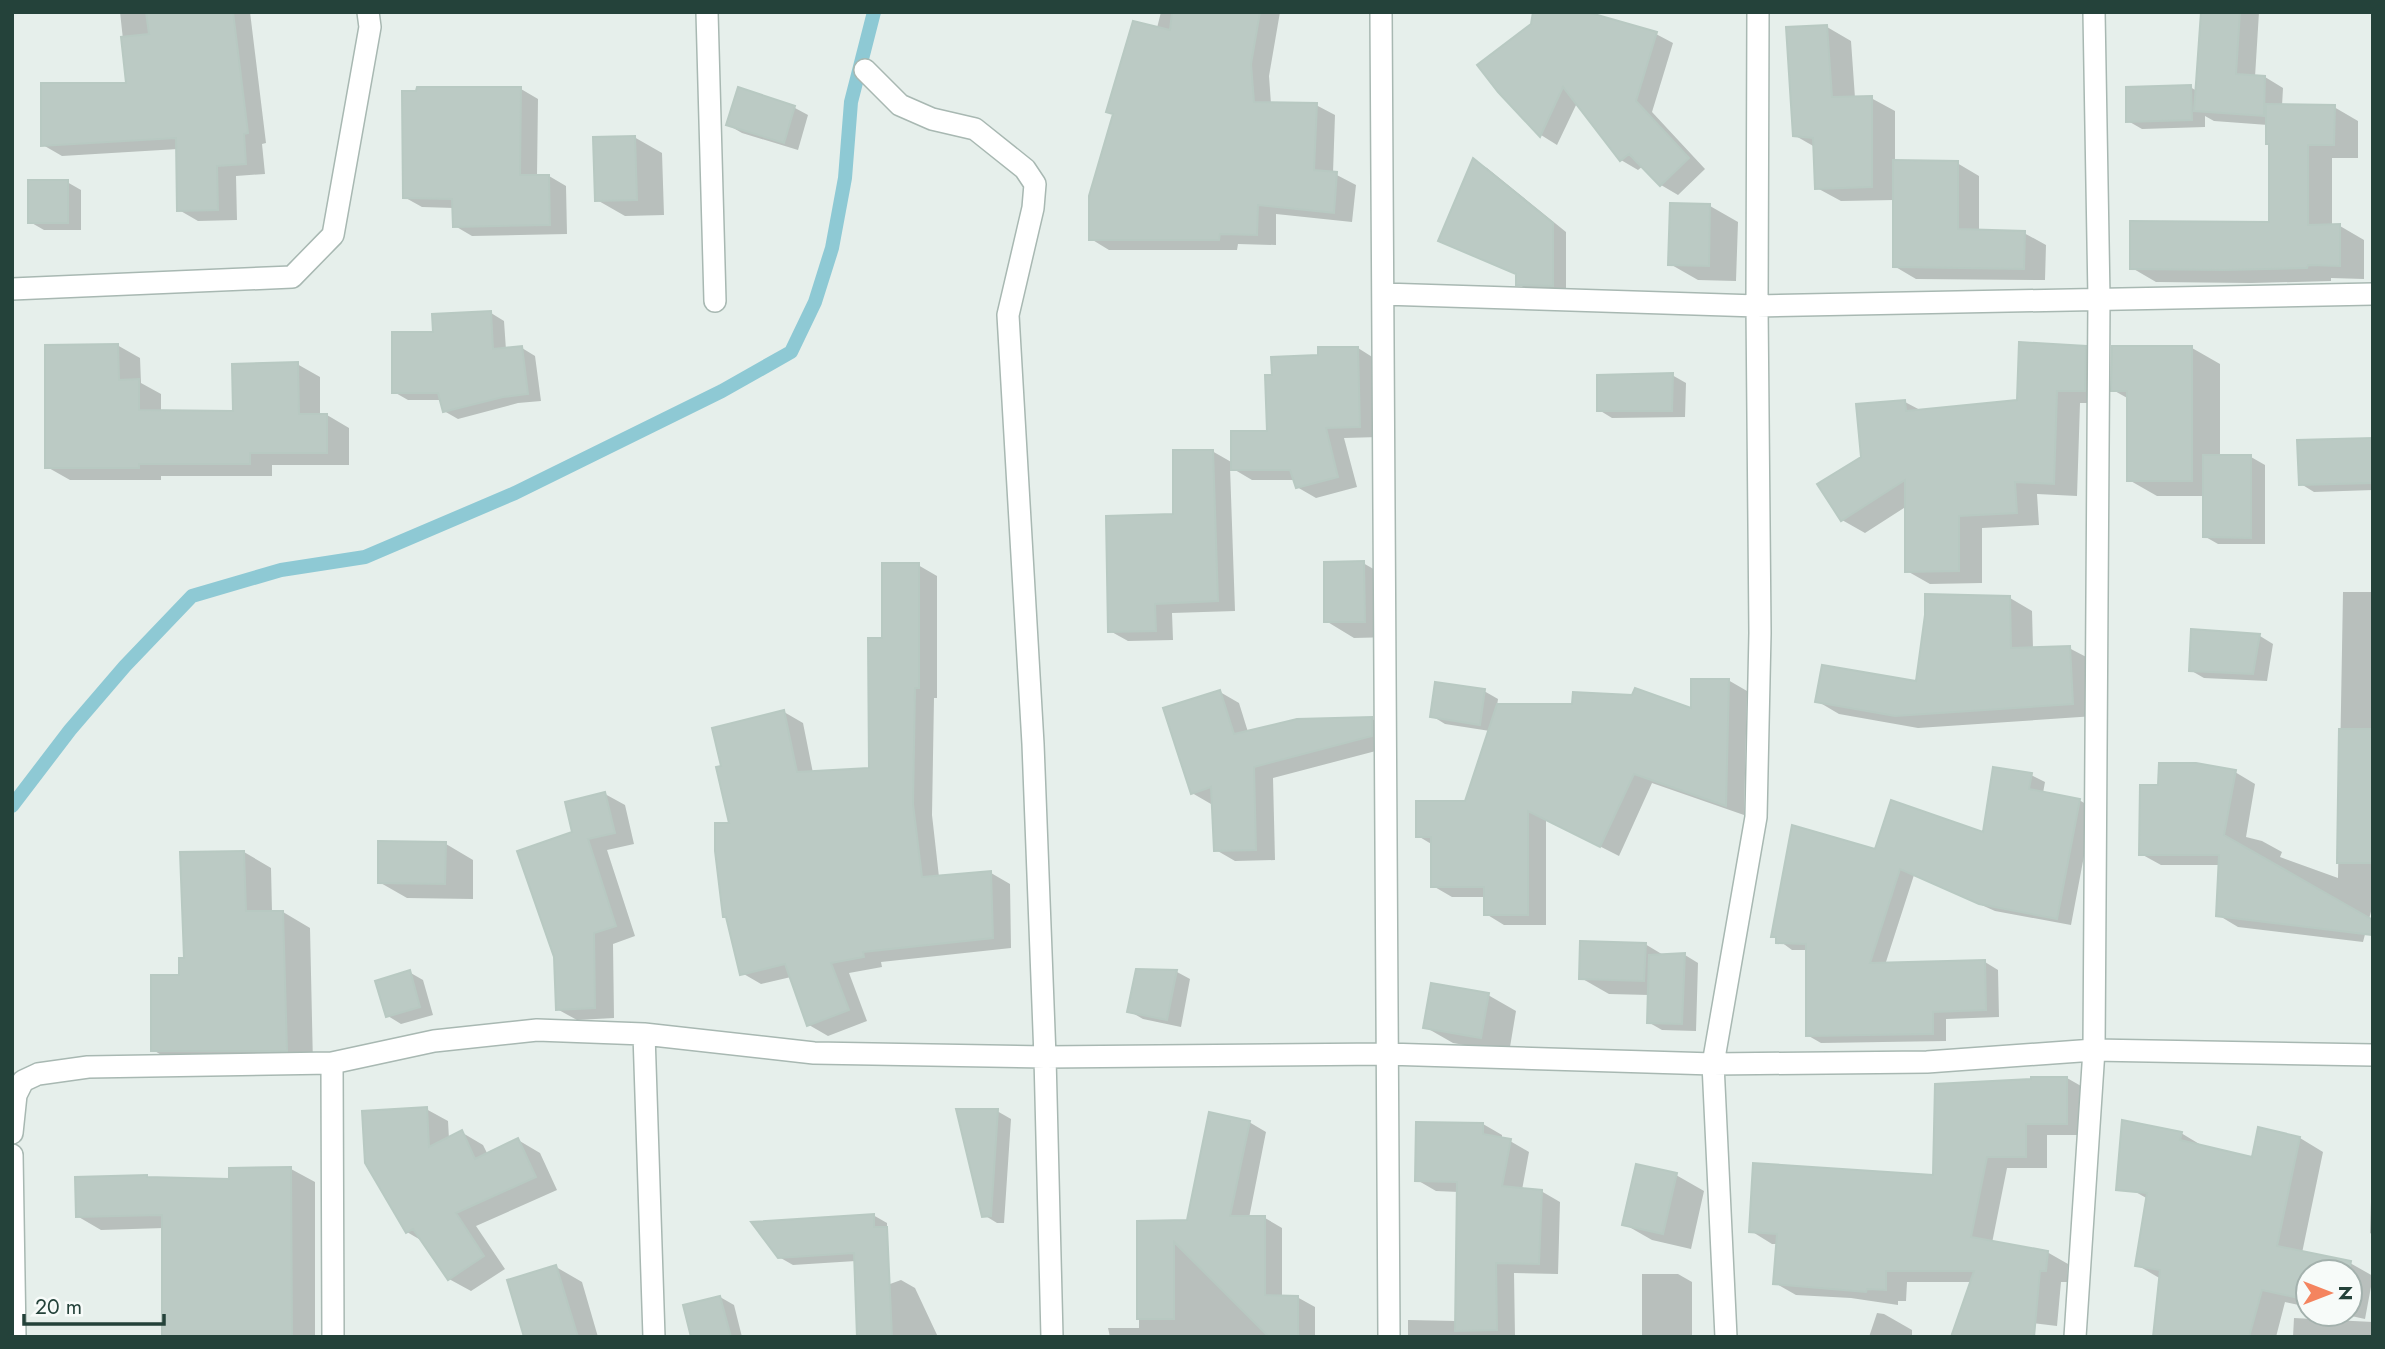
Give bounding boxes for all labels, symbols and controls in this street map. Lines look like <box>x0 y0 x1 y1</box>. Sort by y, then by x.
north arrow <box>2294 1258 2364 1328</box>
scale bar <box>24 1282 164 1326</box>
text: N <box>2332 1285 2359 1301</box>
text: 20 m <box>35 1292 82 1322</box>

